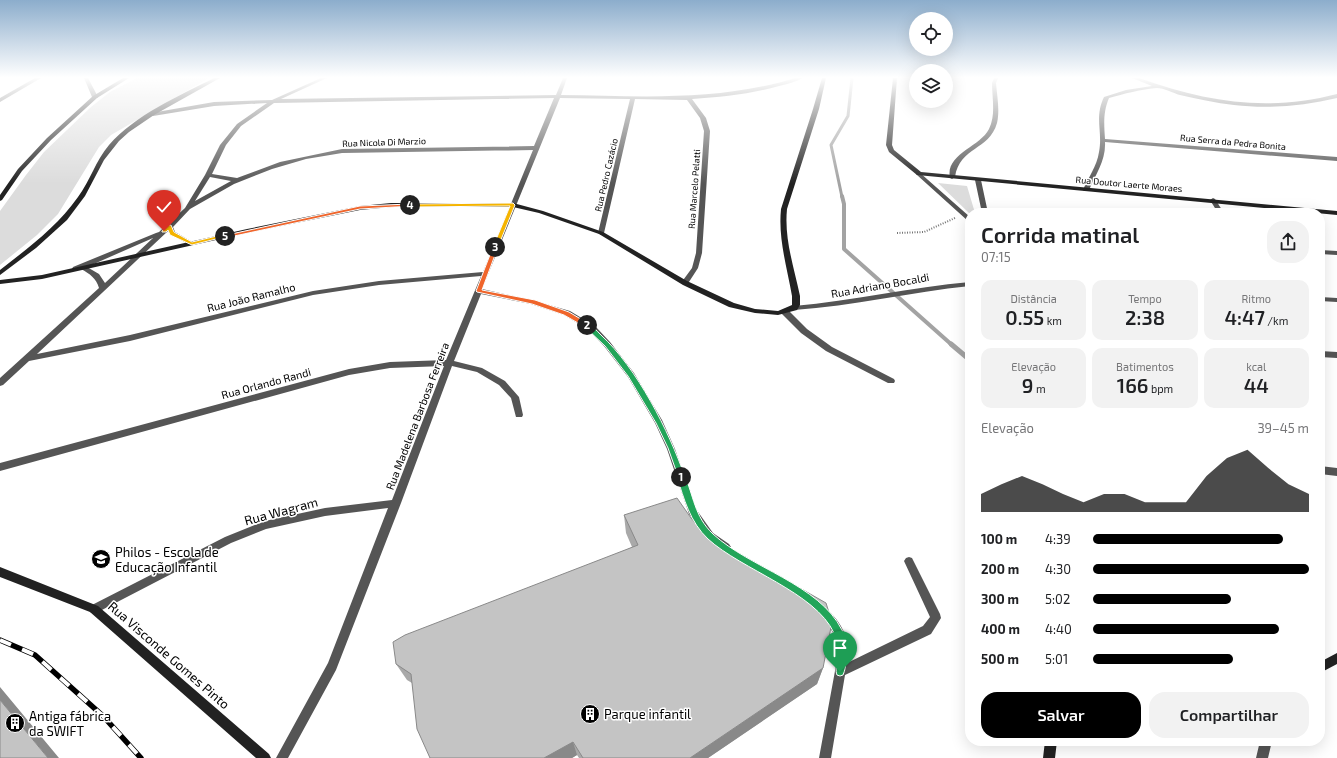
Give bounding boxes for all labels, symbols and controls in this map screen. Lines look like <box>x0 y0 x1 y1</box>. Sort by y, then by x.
map controls <box>909 12 953 108</box>
button: locate <box>909 12 953 56</box>
button: layers <box>909 64 953 108</box>
street label: Rua Serra da Pedra Bonita <box>1180 132 1286 152</box>
street label: Rua Nicola Di Marzio <box>342 135 426 149</box>
street label: Rua Pedro Cazácio <box>592 137 620 213</box>
street label: Rua Marcelo Pelatti <box>686 149 702 229</box>
street label: Rua Doutor Laerte Moraes <box>1075 174 1183 194</box>
pin <box>147 190 181 231</box>
pin: 4 <box>400 195 420 215</box>
icon: check <box>153 196 175 218</box>
text: 4 <box>406 198 414 211</box>
text: Corrida matinal <box>981 221 1139 247</box>
button: share <box>1267 221 1309 263</box>
pin: 5 <box>215 226 235 246</box>
text: 5 <box>222 229 228 242</box>
pin: 3 <box>485 237 505 257</box>
text: 3 <box>492 240 498 253</box>
text: 07:15 <box>981 249 1011 265</box>
street label: Rua Adriano Bocaldi <box>830 270 930 300</box>
street label: Rua João Ramalho <box>206 280 296 314</box>
text: Distância <box>1010 292 1057 305</box>
text: Tempo <box>1128 292 1162 305</box>
text: Ritmo <box>1242 292 1271 305</box>
text: 0.55 <box>1005 305 1044 329</box>
text: 2:38 <box>1125 305 1165 329</box>
text: 4:47 <box>1224 305 1265 329</box>
text: km <box>1044 314 1062 327</box>
text: /km <box>1265 314 1288 327</box>
pin: 2 <box>577 315 597 335</box>
text: 2 <box>584 318 590 331</box>
street label: Rua Madelena Barbosa Ferreira <box>383 340 451 492</box>
text: Elevação <box>1011 360 1056 373</box>
text: Batimentos <box>1116 360 1174 373</box>
text: kcal <box>1246 360 1266 373</box>
street label: Rua Orlando Randi <box>220 365 312 401</box>
text: 9 <box>1022 373 1033 397</box>
text: 166 <box>1117 373 1148 397</box>
text: 44 <box>1244 373 1269 397</box>
text: m <box>1033 382 1046 395</box>
text: bpm <box>1148 382 1173 395</box>
text: Elevação <box>981 420 1034 436</box>
text: 39–45 m <box>1257 420 1309 436</box>
pin: 1 <box>671 467 691 487</box>
text: 1 <box>679 470 683 483</box>
street label: Rua Wagram <box>242 493 320 529</box>
text: 100 m <box>981 531 1017 547</box>
text: 4:39 <box>1045 531 1071 547</box>
place label: Philos - Escola de Educação Infantil <box>115 544 219 576</box>
school or university icon: Philos - Escola de Educação Infantil <box>90 548 112 570</box>
text: 200 m <box>981 561 1019 577</box>
text: 4:30 <box>1045 561 1071 577</box>
text: 300 m <box>981 591 1019 607</box>
text: 5:02 <box>1045 591 1070 607</box>
street label: Rua Visconde Gomes Pinto <box>105 598 233 712</box>
text: 400 m <box>981 621 1020 637</box>
text: 4:40 <box>1045 621 1072 637</box>
pin <box>823 631 857 672</box>
icon: arrive <box>829 637 851 659</box>
text: 500 m <box>981 651 1019 667</box>
text: 5:01 <box>1045 651 1068 667</box>
button: Salvar <box>981 692 1141 738</box>
button: Compartilhar <box>1149 692 1309 738</box>
building icon: Parque infantil <box>579 703 601 725</box>
place label: Parque infantil <box>604 706 691 722</box>
place label: Antiga fábrica da SWIFT <box>29 708 111 739</box>
building icon: Antiga fábrica da SWIFT <box>4 712 26 734</box>

